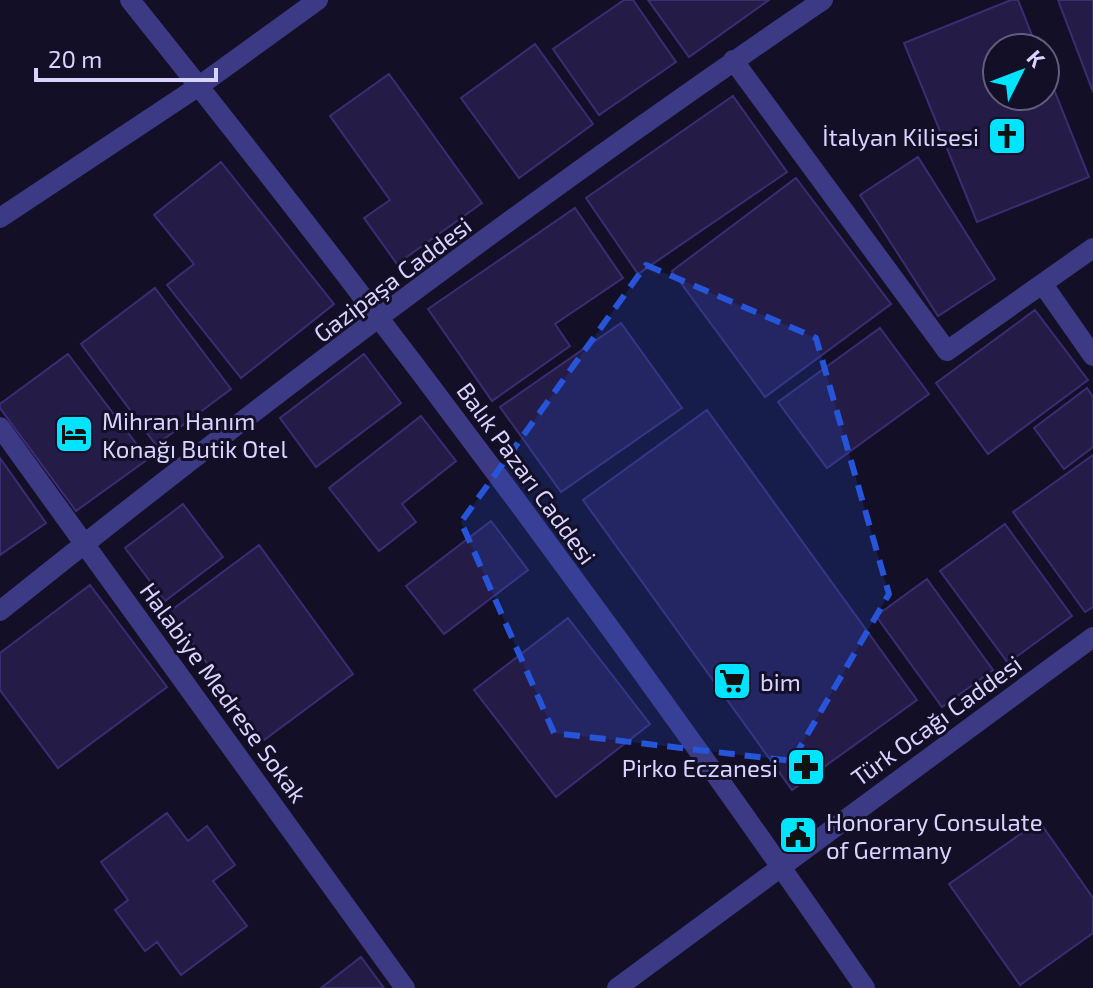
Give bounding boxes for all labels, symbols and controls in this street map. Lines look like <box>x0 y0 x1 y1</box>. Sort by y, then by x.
scale bar <box>36 32 216 82</box>
north arrow <box>981 32 1061 112</box>
text: 20 m <box>48 44 102 73</box>
text: K <box>1022 44 1051 72</box>
church icon: İtalyan Kilisesi <box>986 115 1028 157</box>
place label: İtalyan Kilisesi <box>822 122 979 151</box>
street label: Gazipaşa Caddesi <box>308 210 477 348</box>
street label: Balık Pazarı Caddesi <box>451 376 603 570</box>
place label: Mihran Hanım Konağı Butik Otel <box>102 406 288 463</box>
hotel icon: Mihran Hanım Konağı Butik Otel <box>53 413 95 455</box>
street label: Halabiye Medrese Sokak <box>134 576 314 808</box>
street label: Türk Ocağı Caddesi <box>845 648 1027 792</box>
supermarket icon: bim <box>711 660 753 702</box>
place label: bim <box>760 667 801 696</box>
pharmacy icon: Pirko Eczanesi <box>785 746 827 788</box>
place label: Pirko Eczanesi <box>622 753 778 782</box>
place label: Honorary Consulate of Germany <box>826 807 1043 864</box>
public building icon: Honorary Consulate of Germany <box>777 814 819 856</box>

